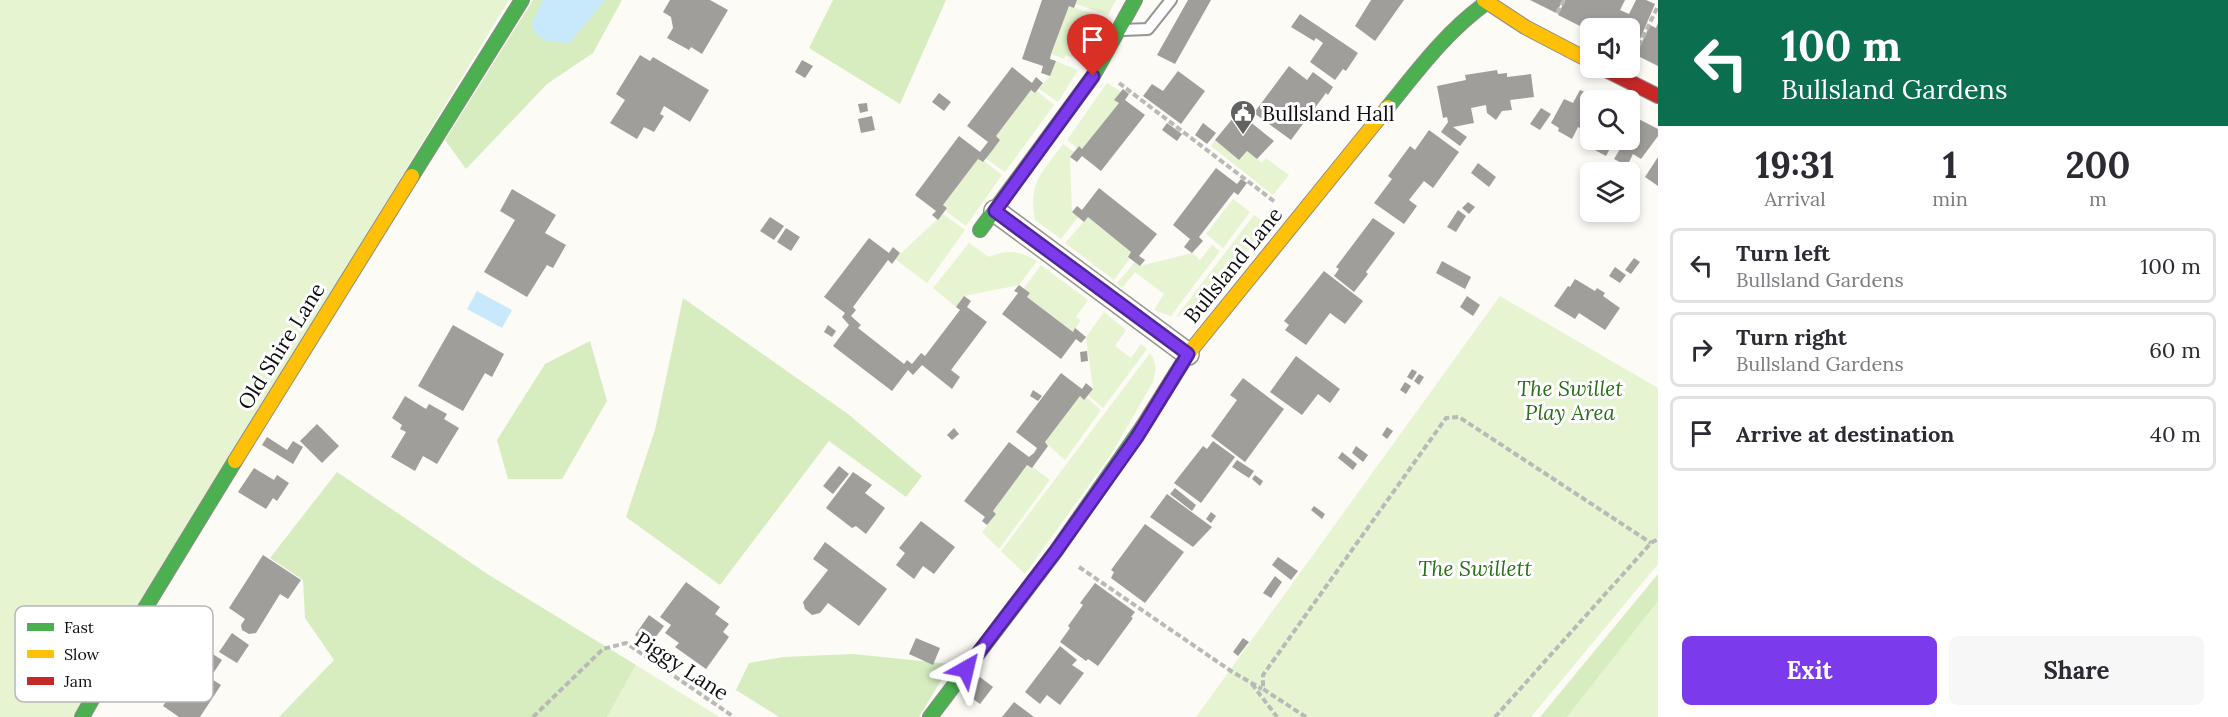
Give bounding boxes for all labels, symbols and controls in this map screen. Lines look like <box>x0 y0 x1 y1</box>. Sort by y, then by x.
pin <box>1067 14 1118 76</box>
map controls <box>1580 18 1640 222</box>
button: sound <box>1580 18 1640 78</box>
text: 100 m <box>1781 19 1901 73</box>
icon: arrive <box>1076 23 1109 56</box>
icon: left <box>1682 24 1760 102</box>
text: Bullsland Gardens <box>1781 72 2007 106</box>
button: search <box>1580 90 1640 150</box>
public building icon: Bullsland Hall <box>1228 98 1258 136</box>
place label: Bullsland Hall <box>1262 100 1394 127</box>
text: 19:31 <box>1756 142 1835 188</box>
text: 1 <box>1943 142 1957 188</box>
text: 200 <box>2065 142 2130 188</box>
button: layers <box>1580 162 1640 222</box>
text: Arrival <box>1765 186 1826 211</box>
text: min <box>1932 186 1968 211</box>
text: m <box>2089 186 2107 211</box>
street label: Bullsland Lane <box>1178 202 1288 328</box>
text: Turn left <box>1736 239 1830 267</box>
icon: left <box>1685 249 1718 282</box>
text: 100 m <box>2140 252 2201 280</box>
text: Bullsland Gardens <box>1736 267 1904 292</box>
street label: Old Shire Lane <box>231 278 331 414</box>
text: Turn right <box>1736 323 1847 351</box>
icon: right <box>1685 333 1718 366</box>
text: 60 m <box>2149 336 2201 364</box>
text: Bullsland Gardens <box>1736 351 1904 376</box>
park label: The Swillet Play Area <box>1517 375 1623 426</box>
icon: arrive <box>1685 417 1718 450</box>
text: Arrive at destination <box>1736 420 1954 448</box>
text: 40 m <box>2150 420 2201 448</box>
park label: The Swillett <box>1418 555 1532 582</box>
legend <box>15 606 213 702</box>
text: Fast <box>64 617 95 637</box>
street label: Piggy Lane <box>630 626 734 706</box>
button: Exit <box>1682 636 1937 705</box>
button: Share <box>1949 636 2204 705</box>
position arrow <box>934 637 998 701</box>
text: Slow <box>64 644 100 664</box>
text: Jam <box>63 671 92 691</box>

